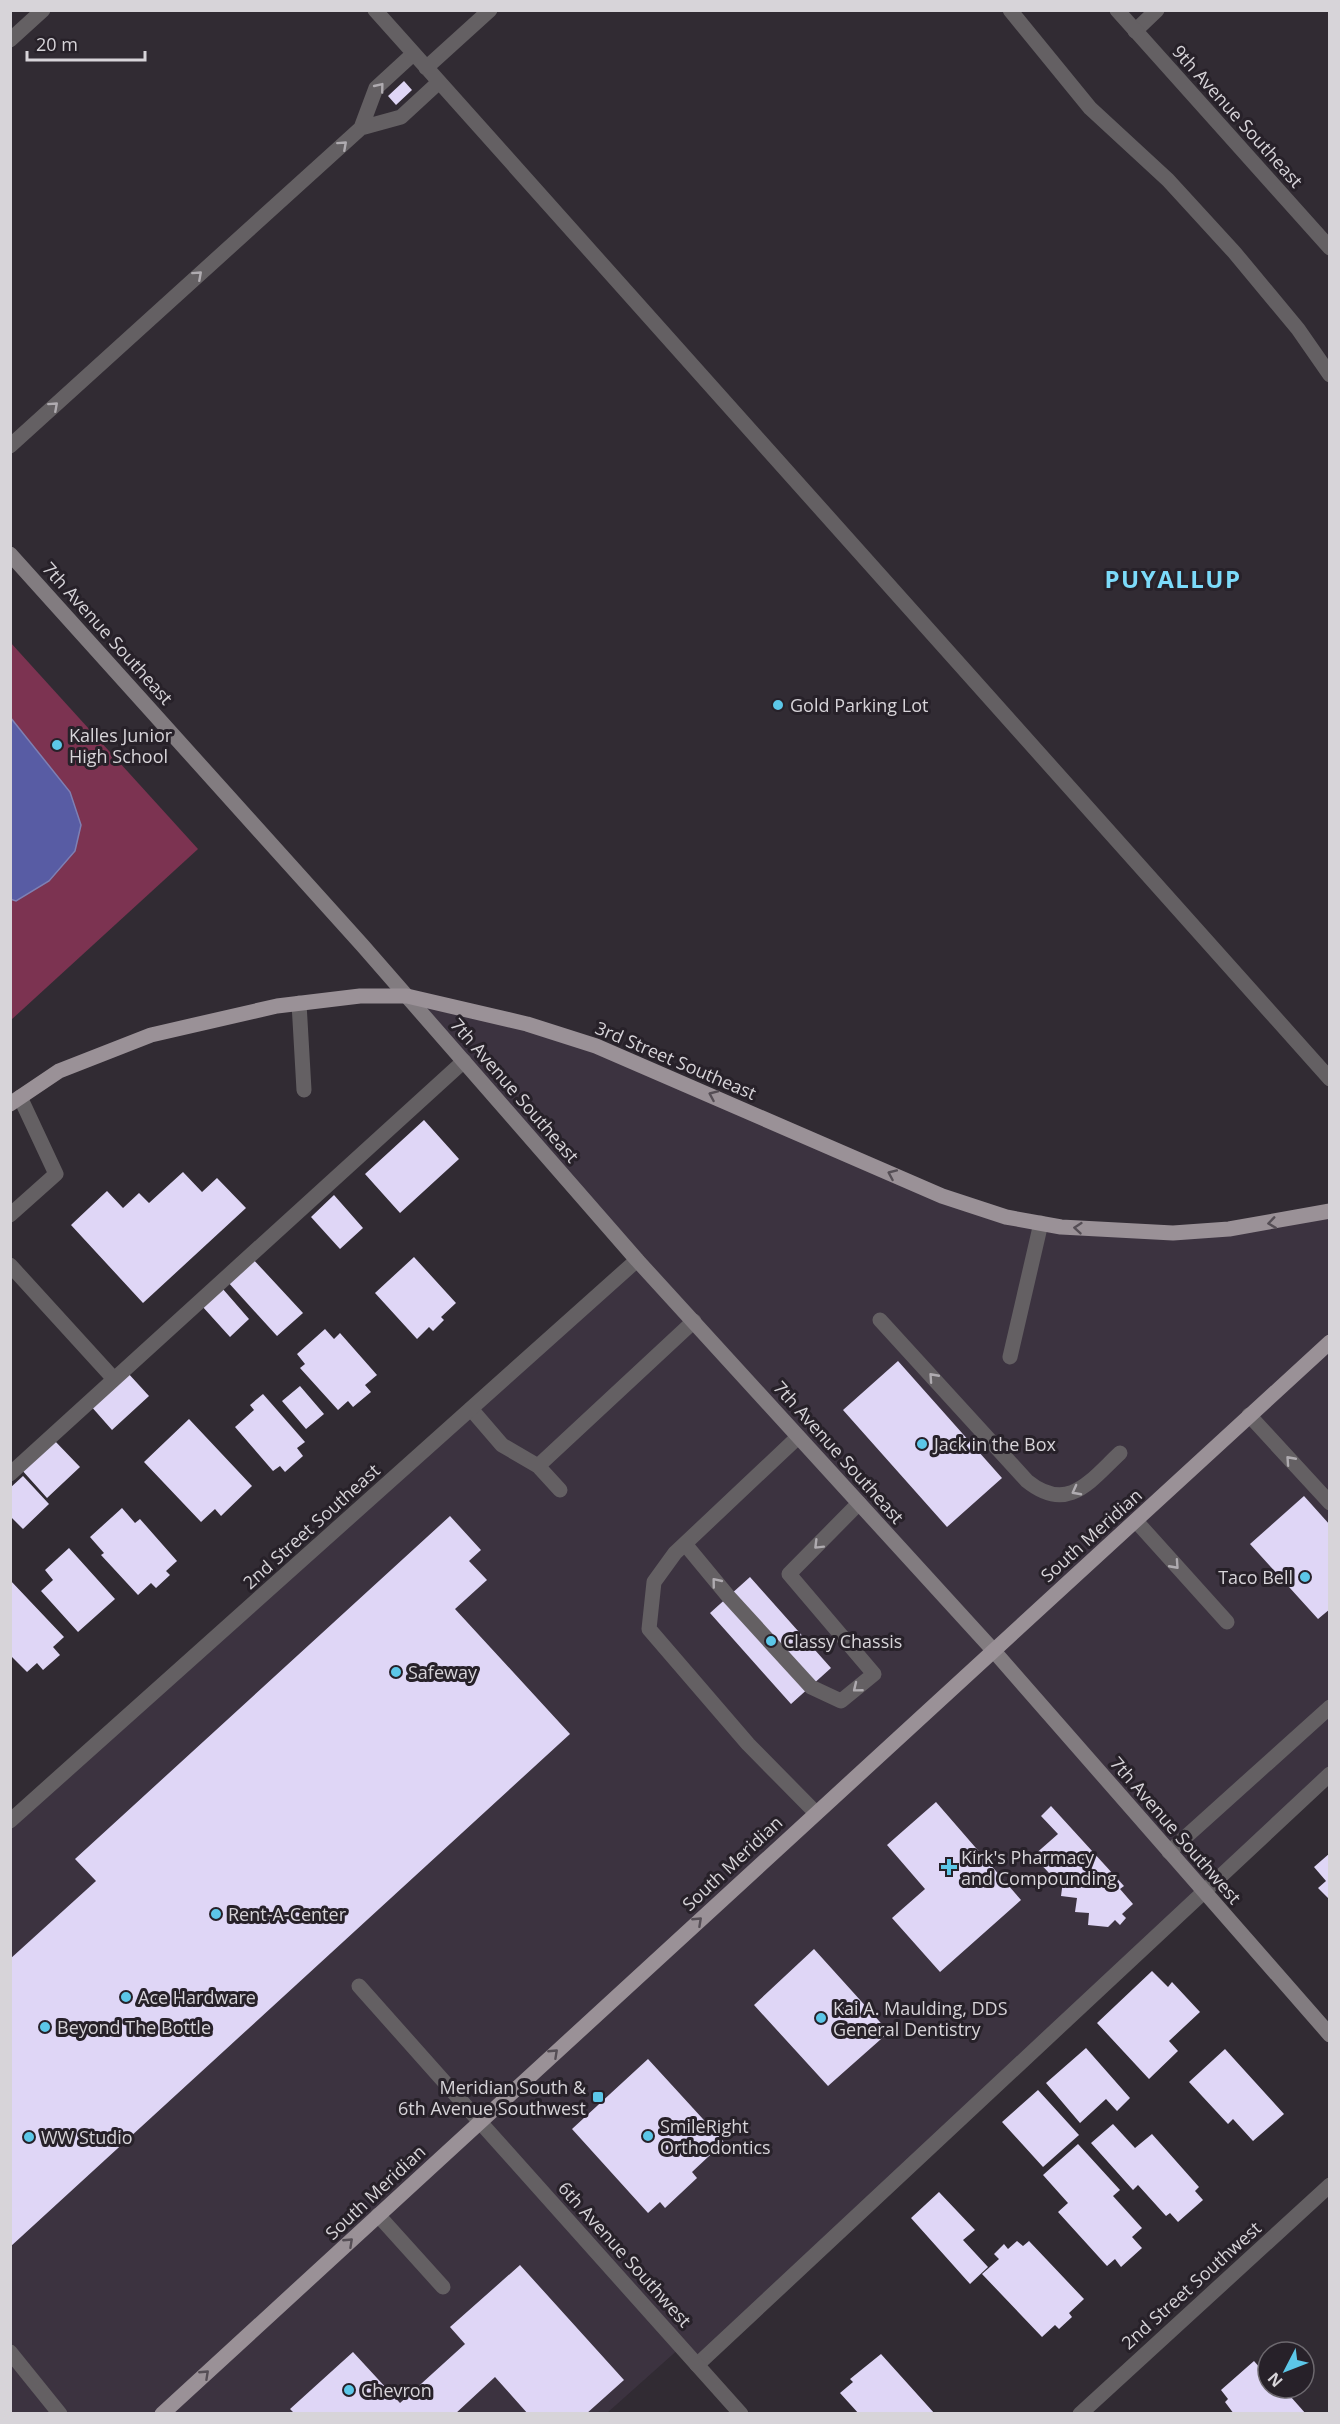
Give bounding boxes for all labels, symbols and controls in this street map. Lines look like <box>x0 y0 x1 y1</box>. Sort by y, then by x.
scale bar <box>27 24 146 62</box>
text: 20 m <box>36 32 78 56</box>
street label: 9th Avenue Southeast <box>1168 40 1308 192</box>
one-way arrow <box>373 83 384 94</box>
one-way arrow <box>336 141 347 152</box>
one-way arrow <box>191 272 202 283</box>
one-way arrow <box>47 402 58 413</box>
street label: 7th Avenue Southeast <box>38 557 178 709</box>
district label: PUYALLUP <box>1104 562 1242 595</box>
place label: Gold Parking Lot <box>790 693 928 717</box>
marker: Gold Parking Lot <box>771 698 785 712</box>
place label: Kalles Junior High School <box>69 723 173 768</box>
marker: Kalles Junior High School <box>50 738 64 752</box>
street label: 7th Avenue Southeast <box>446 1013 584 1167</box>
street label: 3rd Street Southeast <box>592 1015 760 1105</box>
one-way arrow <box>709 1091 720 1103</box>
one-way arrow <box>887 1169 898 1181</box>
one-way arrow <box>1268 1216 1277 1228</box>
one-way arrow <box>1073 1222 1083 1235</box>
one-way arrow <box>929 1374 940 1384</box>
street label: 7th Avenue Southeast <box>769 1376 909 1528</box>
place label: Jack in the Box <box>932 1432 1057 1456</box>
marker: Jack in the Box <box>915 1437 929 1451</box>
one-way arrow <box>1286 1456 1297 1466</box>
street label: 2nd Street Southeast <box>237 1458 385 1594</box>
street label: South Meridian <box>1035 1483 1147 1587</box>
one-way arrow <box>1071 1483 1082 1495</box>
one-way arrow <box>814 1537 825 1548</box>
one-way arrow <box>1168 1558 1179 1568</box>
place label: Taco Bell <box>1218 1565 1293 1589</box>
marker: Taco Bell <box>1298 1570 1312 1584</box>
one-way arrow <box>713 1578 724 1589</box>
place label: Classy Chassis <box>783 1629 902 1653</box>
marker: Classy Chassis <box>764 1634 778 1648</box>
place label: Safeway <box>408 1660 478 1684</box>
marker: Safeway <box>389 1665 403 1679</box>
one-way arrow <box>853 1681 864 1692</box>
street label: 7th Avenue Southwest <box>1105 1751 1247 1909</box>
street label: South Meridian <box>677 1810 787 1916</box>
place label: Kirk's Pharmacy and Compounding <box>961 1845 1117 1890</box>
marker: Kirk's Pharmacy and Compounding <box>942 1860 956 1874</box>
place label: Rent-A-Center <box>228 1902 347 1926</box>
marker: Rent-A-Center <box>209 1907 223 1921</box>
one-way arrow <box>691 1917 701 1928</box>
place label: Ace Hardware <box>138 1985 256 2009</box>
marker: Ace Hardware <box>119 1990 133 2004</box>
place label: Kai A. Maulding, DDS General Dentistry <box>833 1996 1008 2041</box>
marker: Kai A. Maulding, DDS General Dentistry <box>814 2011 828 2025</box>
place label: Beyond The Bottle <box>57 2015 211 2039</box>
marker: Beyond The Bottle <box>38 2020 52 2034</box>
one-way arrow <box>547 2049 558 2060</box>
place label: Meridian South & 6th Avenue Southwest <box>398 2075 587 2120</box>
marker: Meridian South & 6th Avenue Southwest <box>591 2090 605 2104</box>
place label: SmileRight Orthodontics <box>660 2114 771 2159</box>
place label: WW Studio <box>41 2125 133 2149</box>
marker: SmileRight Orthodontics <box>641 2129 655 2143</box>
marker: WW Studio <box>22 2130 36 2144</box>
street label: South Meridian <box>320 2139 430 2245</box>
street label: 6th Avenue Southwest <box>553 2176 697 2332</box>
street label: 2nd Street Southwest <box>1116 2216 1266 2354</box>
one-way arrow <box>342 2238 352 2249</box>
north arrow <box>1256 2340 1316 2400</box>
text: N <box>1262 2368 1287 2392</box>
one-way arrow <box>198 2370 209 2381</box>
place label: Chevron <box>361 2378 432 2402</box>
marker: Chevron <box>342 2383 356 2397</box>

